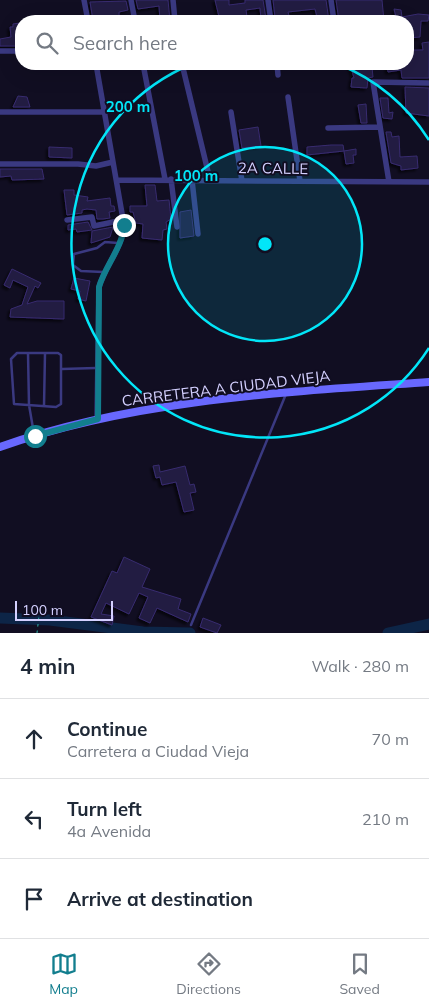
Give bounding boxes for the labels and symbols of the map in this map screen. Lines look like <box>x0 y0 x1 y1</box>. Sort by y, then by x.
text: 200 m <box>106 97 150 116</box>
street label: 2A CALLE <box>238 158 308 178</box>
text: 100 m <box>174 166 218 185</box>
route end <box>113 214 136 237</box>
centre of rings <box>256 235 274 253</box>
street label: CARRETERA A CIUDAD VIEJA <box>121 366 331 410</box>
route start <box>24 425 47 448</box>
scale bar <box>15 598 112 621</box>

